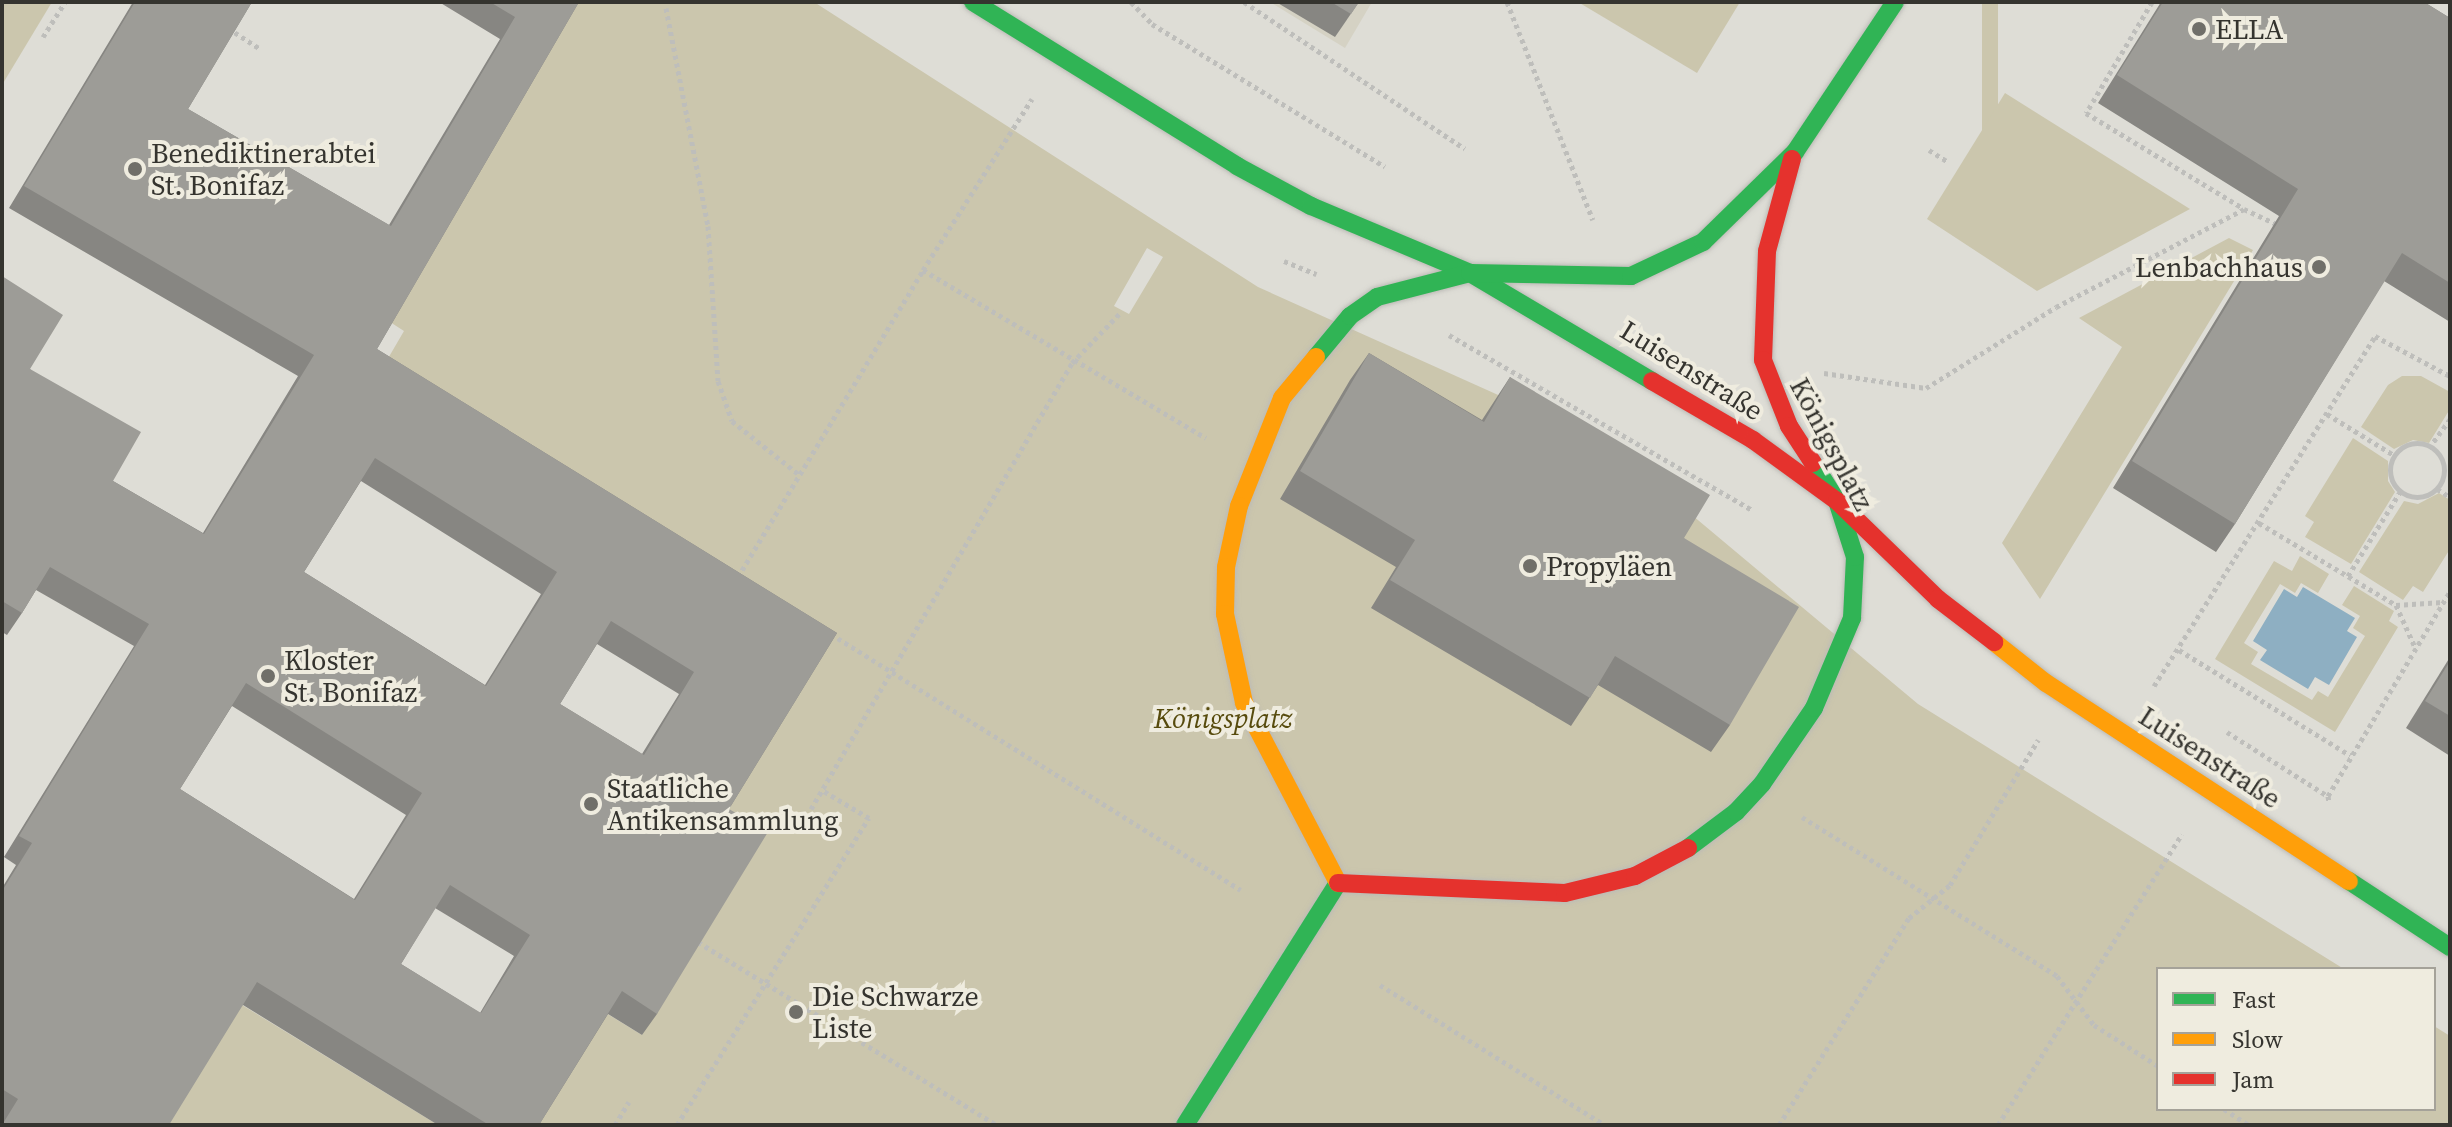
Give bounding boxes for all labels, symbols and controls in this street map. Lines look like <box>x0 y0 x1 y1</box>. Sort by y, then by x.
place label: ELLA <box>2215 12 2283 46</box>
marker: ELLA <box>2190 20 2208 38</box>
place label: Benediktinerabtei St. Bonifaz <box>151 136 376 202</box>
marker: Benediktinerabtei St. Bonifaz <box>126 160 144 178</box>
place label: Lenbachhaus <box>2135 250 2303 284</box>
marker: Lenbachhaus <box>2310 258 2328 276</box>
street label: Luisenstraße <box>1614 313 1770 427</box>
street label: Königsplatz <box>1783 372 1881 516</box>
place label: Propyläen <box>1546 549 1672 583</box>
marker: Propyläen <box>1521 557 1539 575</box>
place label: Kloster St. Bonifaz <box>284 643 417 709</box>
marker: Kloster St. Bonifaz <box>259 667 277 685</box>
street label: Luisenstraße <box>2133 699 2287 815</box>
park label: Königsplatz <box>1154 701 1292 735</box>
place label: Staatliche Antikensammlung <box>607 771 838 837</box>
marker: Staatliche Antikensammlung <box>582 795 600 813</box>
legend <box>2156 967 2436 1111</box>
place label: Die Schwarze Liste <box>812 979 979 1045</box>
text: Fast <box>2232 983 2275 1016</box>
marker: Die Schwarze Liste <box>787 1003 805 1021</box>
text: Slow <box>2232 1023 2283 1056</box>
text: Jam <box>2232 1063 2274 1096</box>

